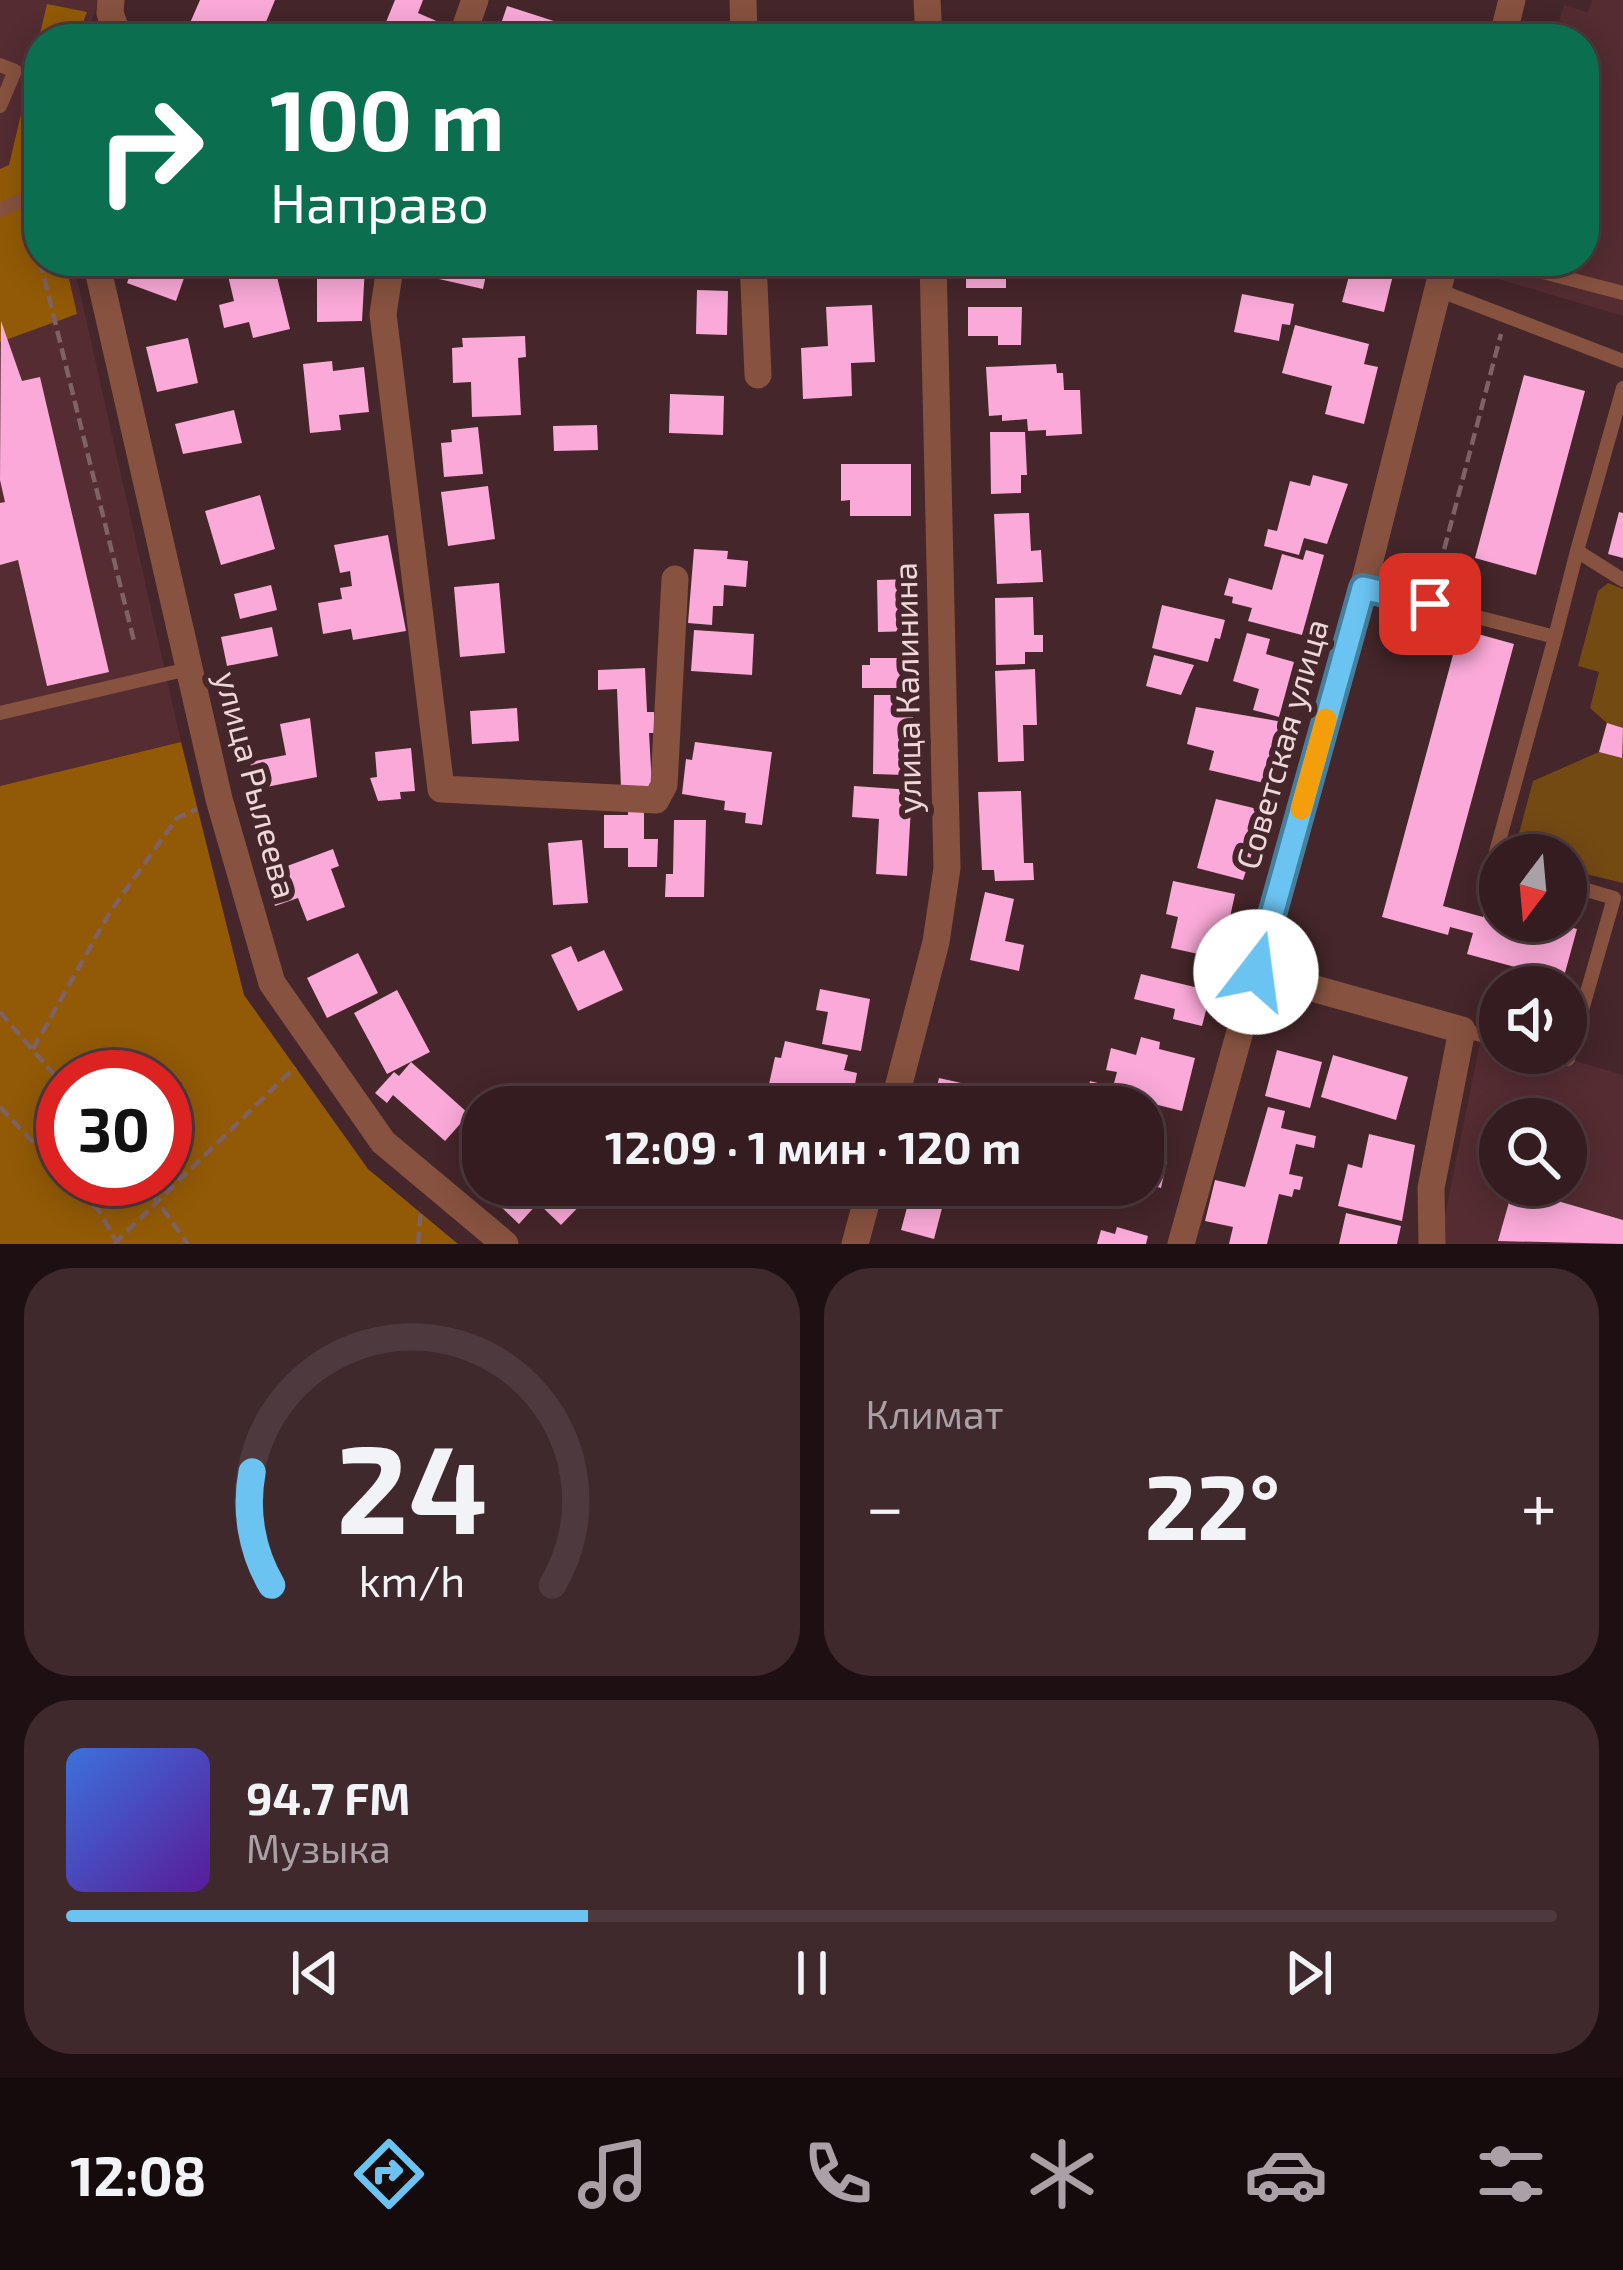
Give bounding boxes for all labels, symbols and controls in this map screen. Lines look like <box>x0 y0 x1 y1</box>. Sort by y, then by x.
text: 100 m <box>270 67 504 168</box>
icon: right <box>72 72 228 228</box>
text: Направо <box>270 169 489 234</box>
pin <box>1379 553 1481 655</box>
street label: улица Калинина <box>884 562 929 814</box>
icon: arrive <box>1397 571 1463 637</box>
street label: Советская улица <box>1226 614 1337 874</box>
street label: улица Рылеева <box>206 667 306 903</box>
north arrow <box>1479 834 1587 942</box>
map controls <box>1479 834 1587 1206</box>
position arrow <box>1193 909 1319 1035</box>
button: sound <box>1479 966 1587 1074</box>
speed limit sign: 30 <box>36 1050 192 1206</box>
button: search <box>1479 1098 1587 1206</box>
text: 12:09 · 1 мин · 120 m <box>605 1119 1021 1173</box>
text: Климат <box>866 1390 1004 1437</box>
text: 24 <box>336 1409 488 1559</box>
text: 22° <box>1145 1450 1280 1558</box>
text: − <box>866 1465 904 1544</box>
text: + <box>1521 1465 1557 1544</box>
text: km/h <box>358 1554 465 1606</box>
text: 94.7 FM <box>246 1770 410 1824</box>
text: Музыка <box>246 1824 391 1871</box>
icon: previous <box>282 1940 348 2006</box>
icon: pause <box>779 1940 845 2006</box>
icon: next <box>1276 1940 1342 2006</box>
icon: directions <box>347 2132 431 2216</box>
icon: music <box>571 2132 655 2216</box>
icon: phone <box>796 2132 880 2216</box>
icon: climate <box>1020 2132 1104 2216</box>
icon: car <box>1244 2132 1328 2216</box>
icon: filters <box>1469 2132 1553 2216</box>
text: 12:08 <box>70 2142 206 2207</box>

